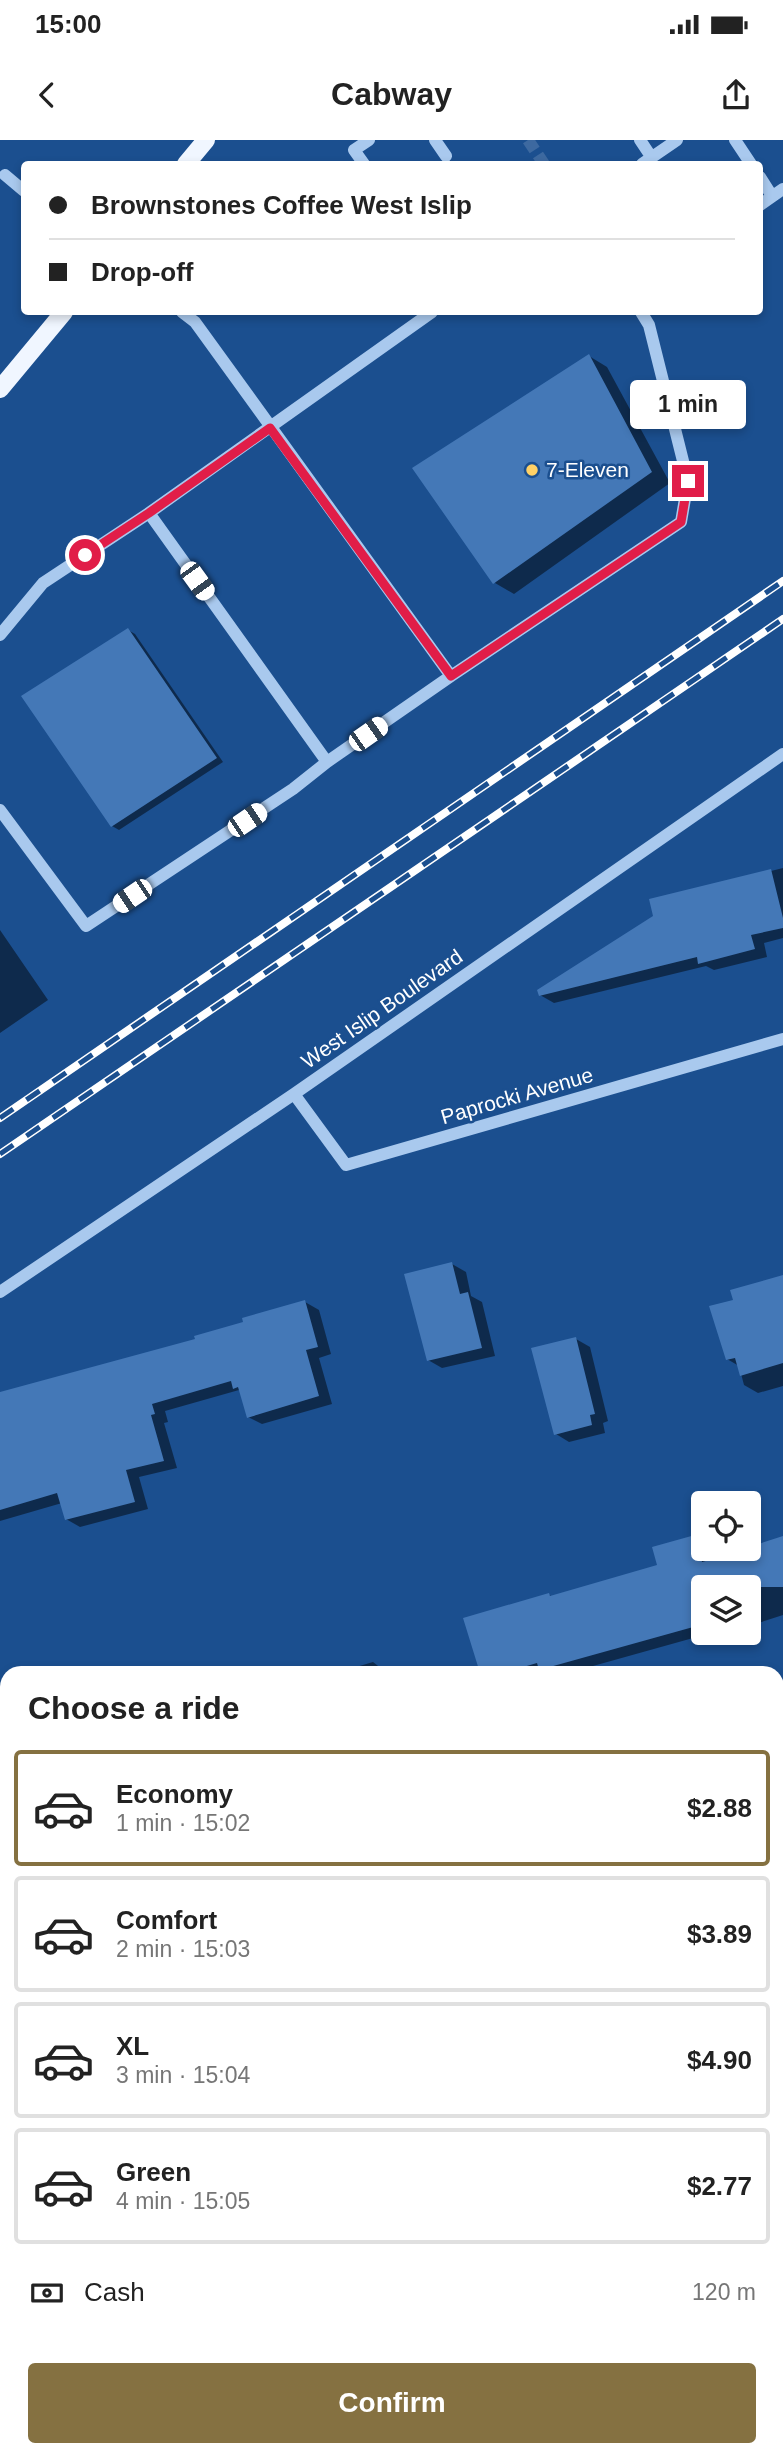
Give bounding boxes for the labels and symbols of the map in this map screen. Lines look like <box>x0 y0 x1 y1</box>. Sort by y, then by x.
callout: 1 min <box>630 380 746 428</box>
place label: 7-Eleven <box>546 458 629 481</box>
marker: 7-Eleven <box>524 462 540 478</box>
route end <box>672 465 704 497</box>
route start <box>69 539 101 571</box>
car <box>177 558 218 604</box>
car <box>345 713 392 755</box>
car <box>224 800 271 840</box>
car <box>109 876 156 916</box>
street label: West Islip Boulevard <box>297 944 467 1073</box>
street label: Paprocki Avenue <box>438 1063 596 1128</box>

